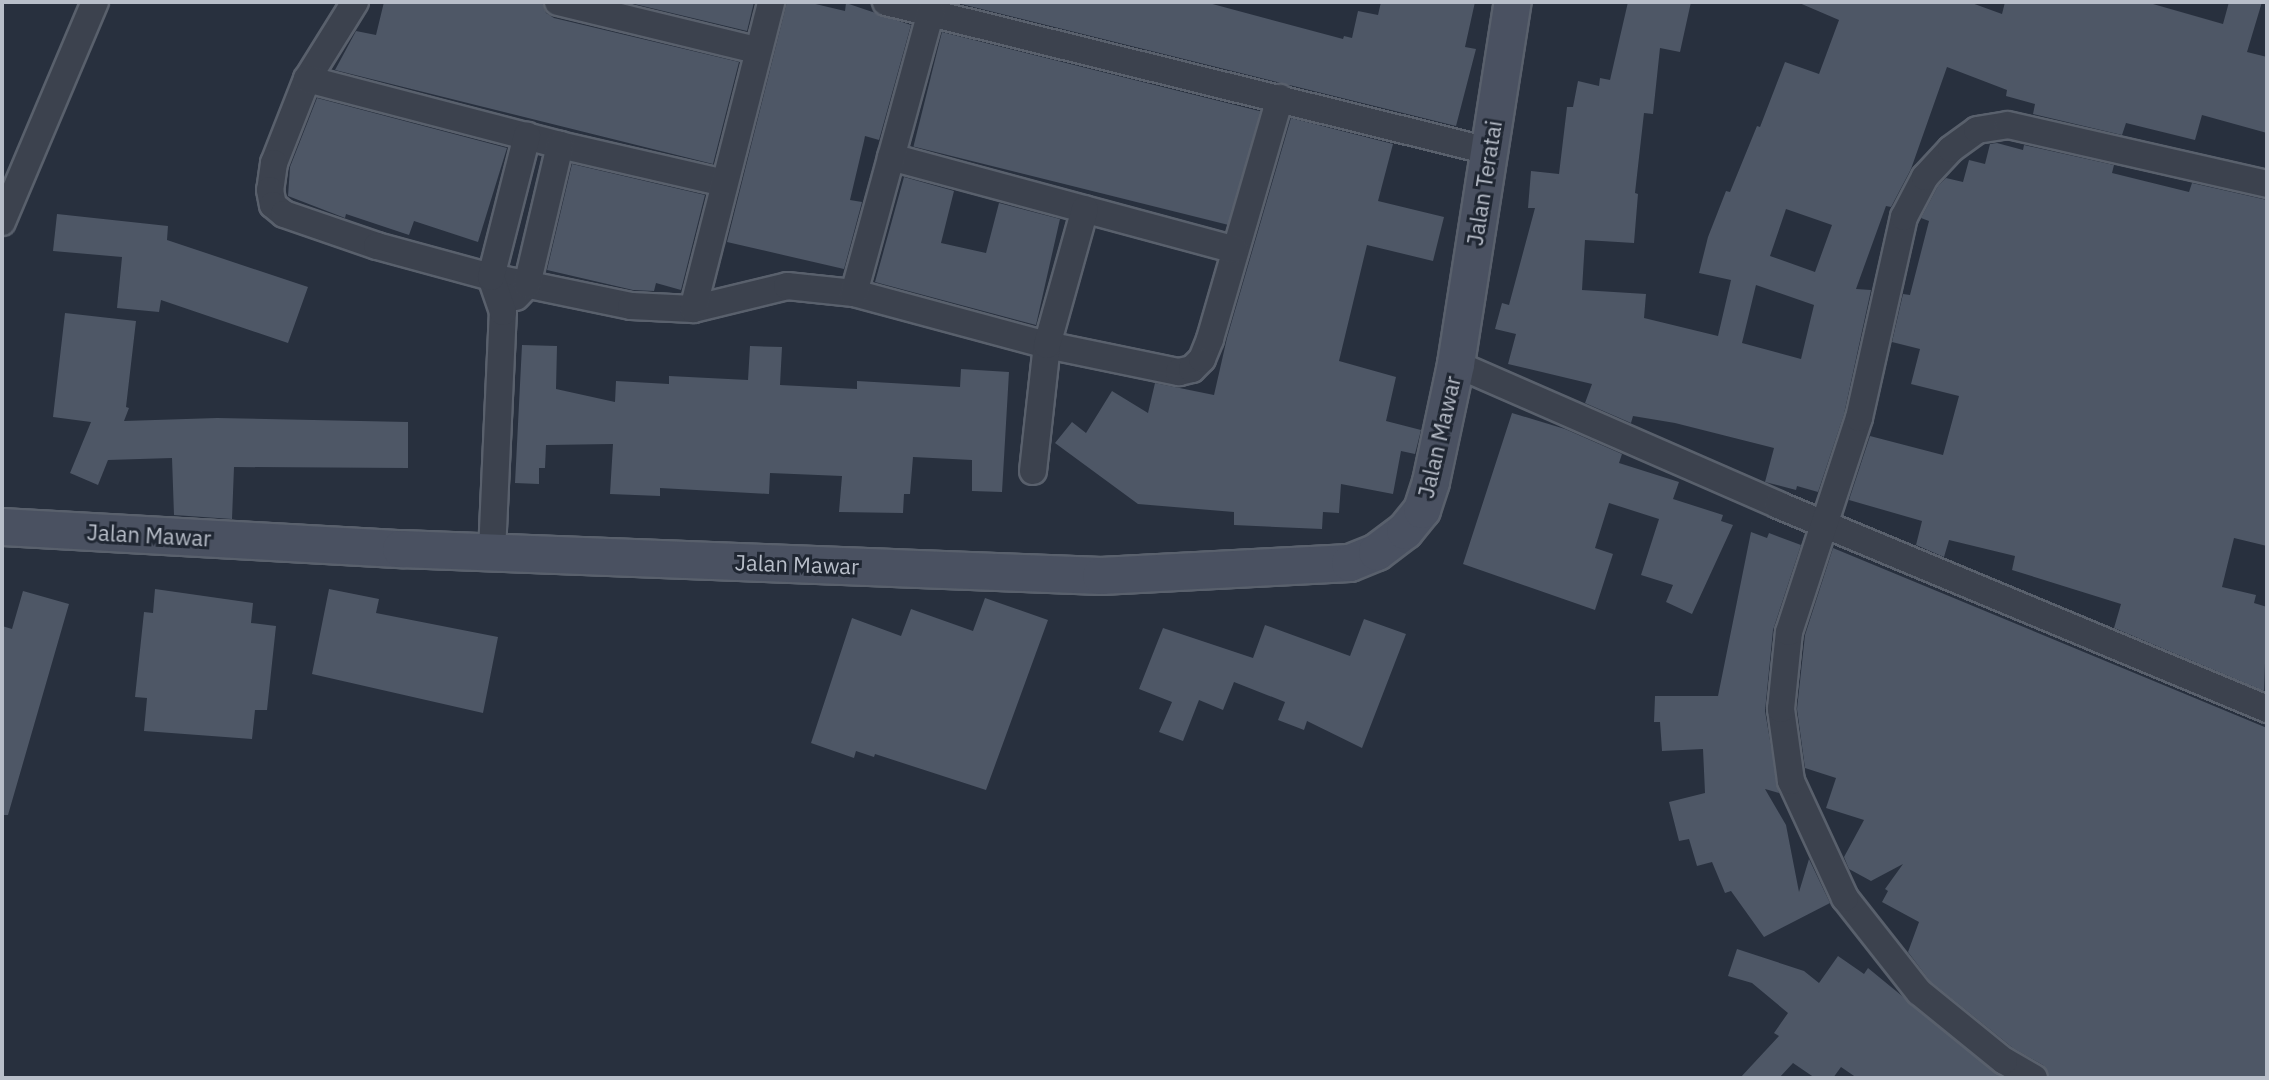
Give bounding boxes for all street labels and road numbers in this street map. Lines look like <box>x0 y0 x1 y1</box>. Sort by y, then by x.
street label: Jalan Teratai <box>1461 119 1507 247</box>
street label: Jalan Mawar <box>1412 373 1466 501</box>
street label: Jalan Mawar <box>86 519 212 551</box>
street label: Jalan Mawar <box>734 549 860 579</box>

